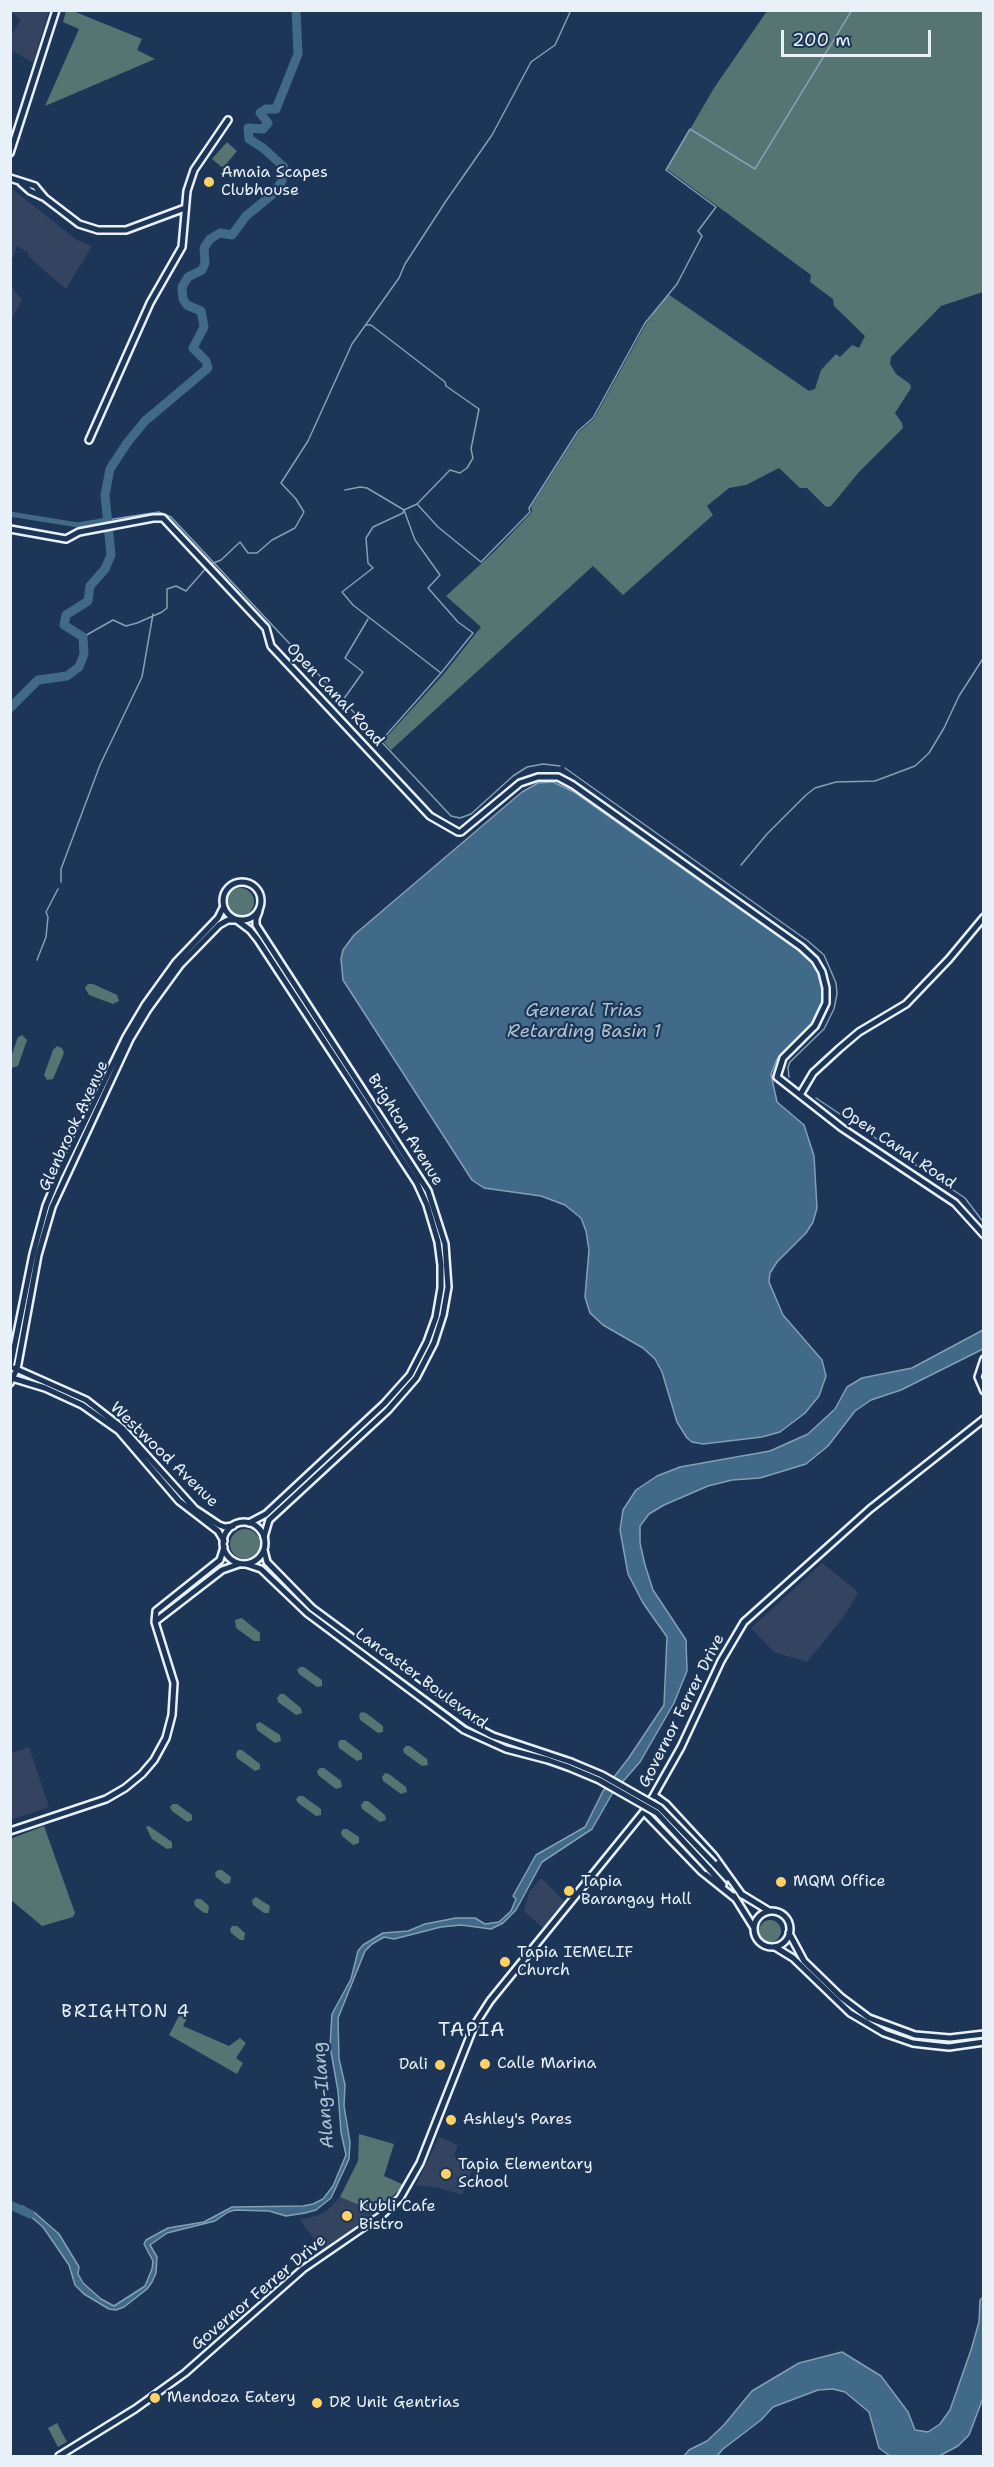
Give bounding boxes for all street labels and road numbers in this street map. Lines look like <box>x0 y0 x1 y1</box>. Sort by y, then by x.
street label: Open Canal Road <box>282 639 388 751</box>
street label: Glenbrook Avenue <box>35 1058 113 1194</box>
street label: Brighton Avenue <box>363 1071 447 1189</box>
street label: Open Canal Road <box>837 1102 959 1194</box>
street label: Westwood Avenue <box>106 1398 222 1512</box>
street label: Lancaster Boulevard <box>351 1625 491 1733</box>
street label: Governor Ferrer Drive <box>635 1631 729 1791</box>
street label: Governor Ferrer Drive <box>188 2231 330 2355</box>

